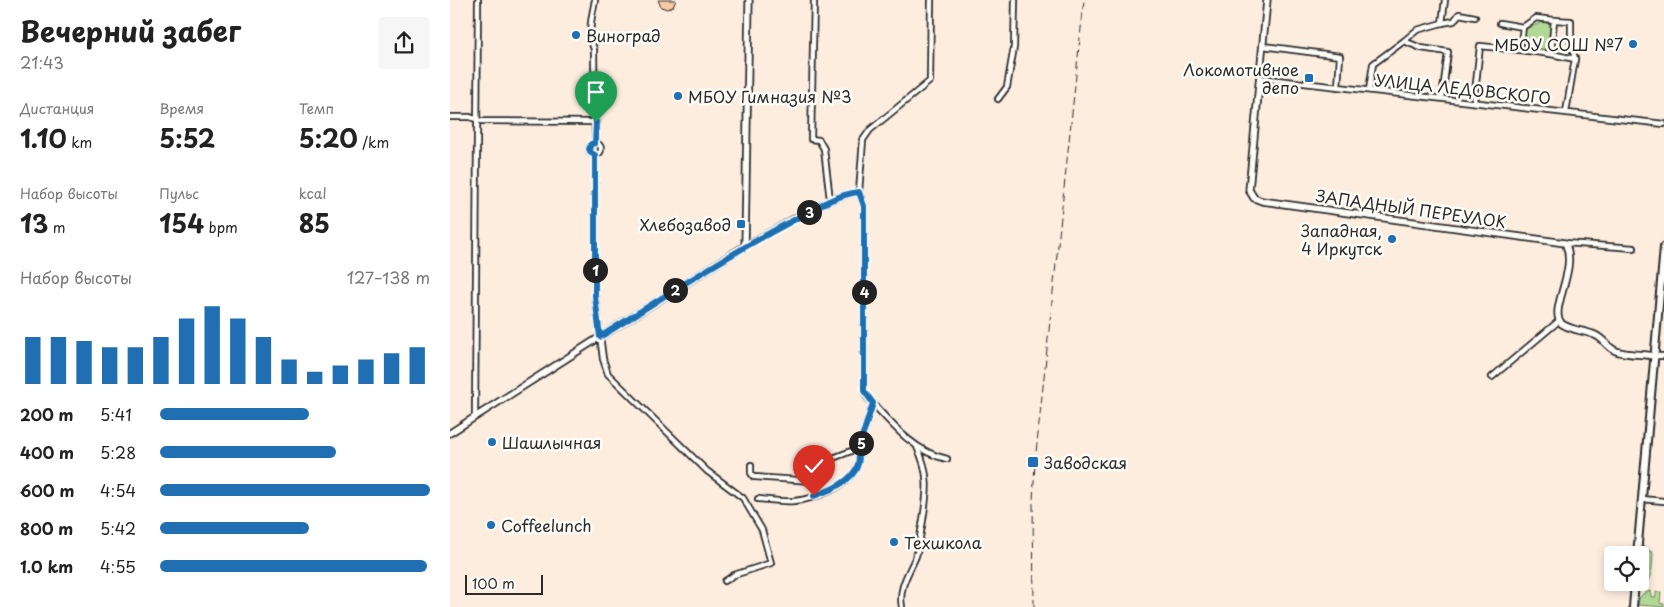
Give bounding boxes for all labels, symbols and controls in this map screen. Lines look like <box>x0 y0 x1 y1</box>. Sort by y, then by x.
text: Вечерний забег <box>20 9 241 52</box>
button: share <box>378 17 430 69</box>
place label: Виноград <box>586 23 661 47</box>
marker: Виноград <box>570 29 582 41</box>
place label: МБОУ СОШ №7 <box>1494 32 1623 56</box>
marker: МБОУ СОШ №7 <box>1627 38 1639 50</box>
text: 21:43 <box>20 50 64 74</box>
place label: Локомотивное депо <box>1183 57 1299 99</box>
street label: УЛИЦА ЛЕДОВСКОГО <box>1374 67 1552 109</box>
pin <box>575 71 617 122</box>
marker: Локомотивное депо <box>1303 72 1315 84</box>
icon: arrive <box>582 78 610 106</box>
place label: МБОУ Гимназия №3 <box>688 84 852 108</box>
marker: МБОУ Гимназия №3 <box>672 90 684 102</box>
text: Дистанция <box>20 98 94 119</box>
text: Время <box>159 98 204 119</box>
text: Темп <box>299 98 334 119</box>
text: 1.10 <box>20 119 67 157</box>
text: 5:52 <box>159 119 215 157</box>
text: 5:20 <box>299 119 358 157</box>
text: km <box>67 132 92 153</box>
text: /km <box>358 132 389 153</box>
text: Набор высоты <box>20 183 118 204</box>
text: Пульс <box>159 183 199 204</box>
text: kcal <box>299 183 327 204</box>
street label: ЗАПАДНЫЙ ПЕРЕУЛОК <box>1314 183 1508 233</box>
pin: 3 <box>796 200 822 224</box>
text: 3 <box>805 202 814 223</box>
text: 13 <box>20 204 48 242</box>
text: 154 <box>159 204 204 242</box>
text: 85 <box>299 204 330 242</box>
place label: Хлебозавод <box>640 212 731 236</box>
text: m <box>48 217 66 238</box>
text: bpm <box>204 217 238 238</box>
marker: Хлебозавод <box>735 218 747 230</box>
place label: Западная, 4 Иркутск <box>1301 218 1382 260</box>
marker: Западная, 4 Иркутск <box>1386 233 1398 245</box>
pin: 1 <box>582 258 608 282</box>
text: 1 <box>592 260 599 281</box>
text: Набор высоты <box>20 265 132 289</box>
text: 127–138 m <box>347 265 430 289</box>
pin: 2 <box>662 278 688 302</box>
text: 2 <box>671 280 680 301</box>
pin: 4 <box>852 280 876 304</box>
text: 4 <box>860 282 869 303</box>
text: 200 m <box>20 402 74 426</box>
text: 5:41 <box>100 402 132 426</box>
place label: Шашлычная <box>502 430 602 454</box>
pin: 5 <box>848 430 874 456</box>
text: 5 <box>857 433 866 454</box>
marker: Шашлычная <box>486 436 498 448</box>
text: 400 m <box>20 440 74 464</box>
text: 5:28 <box>100 440 136 464</box>
pin <box>793 445 835 496</box>
place label: Заводская <box>1044 450 1127 474</box>
icon: check <box>800 452 828 480</box>
marker: Заводская <box>1026 455 1040 469</box>
text: 600 m <box>20 478 74 502</box>
text: 4:54 <box>100 478 136 502</box>
place label: Coffeelunch <box>501 513 592 537</box>
text: 800 m <box>20 516 73 540</box>
text: 5:42 <box>100 516 136 540</box>
marker: Coffeelunch <box>485 519 497 531</box>
place label: Техшкола <box>904 530 982 554</box>
marker: Техшкола <box>888 536 900 548</box>
map controls <box>1604 546 1649 591</box>
button: locate <box>1604 546 1649 591</box>
text: 1.0 km <box>20 554 73 578</box>
text: 4:55 <box>100 554 136 578</box>
scale bar <box>465 572 542 595</box>
text: 100 m <box>472 573 515 594</box>

